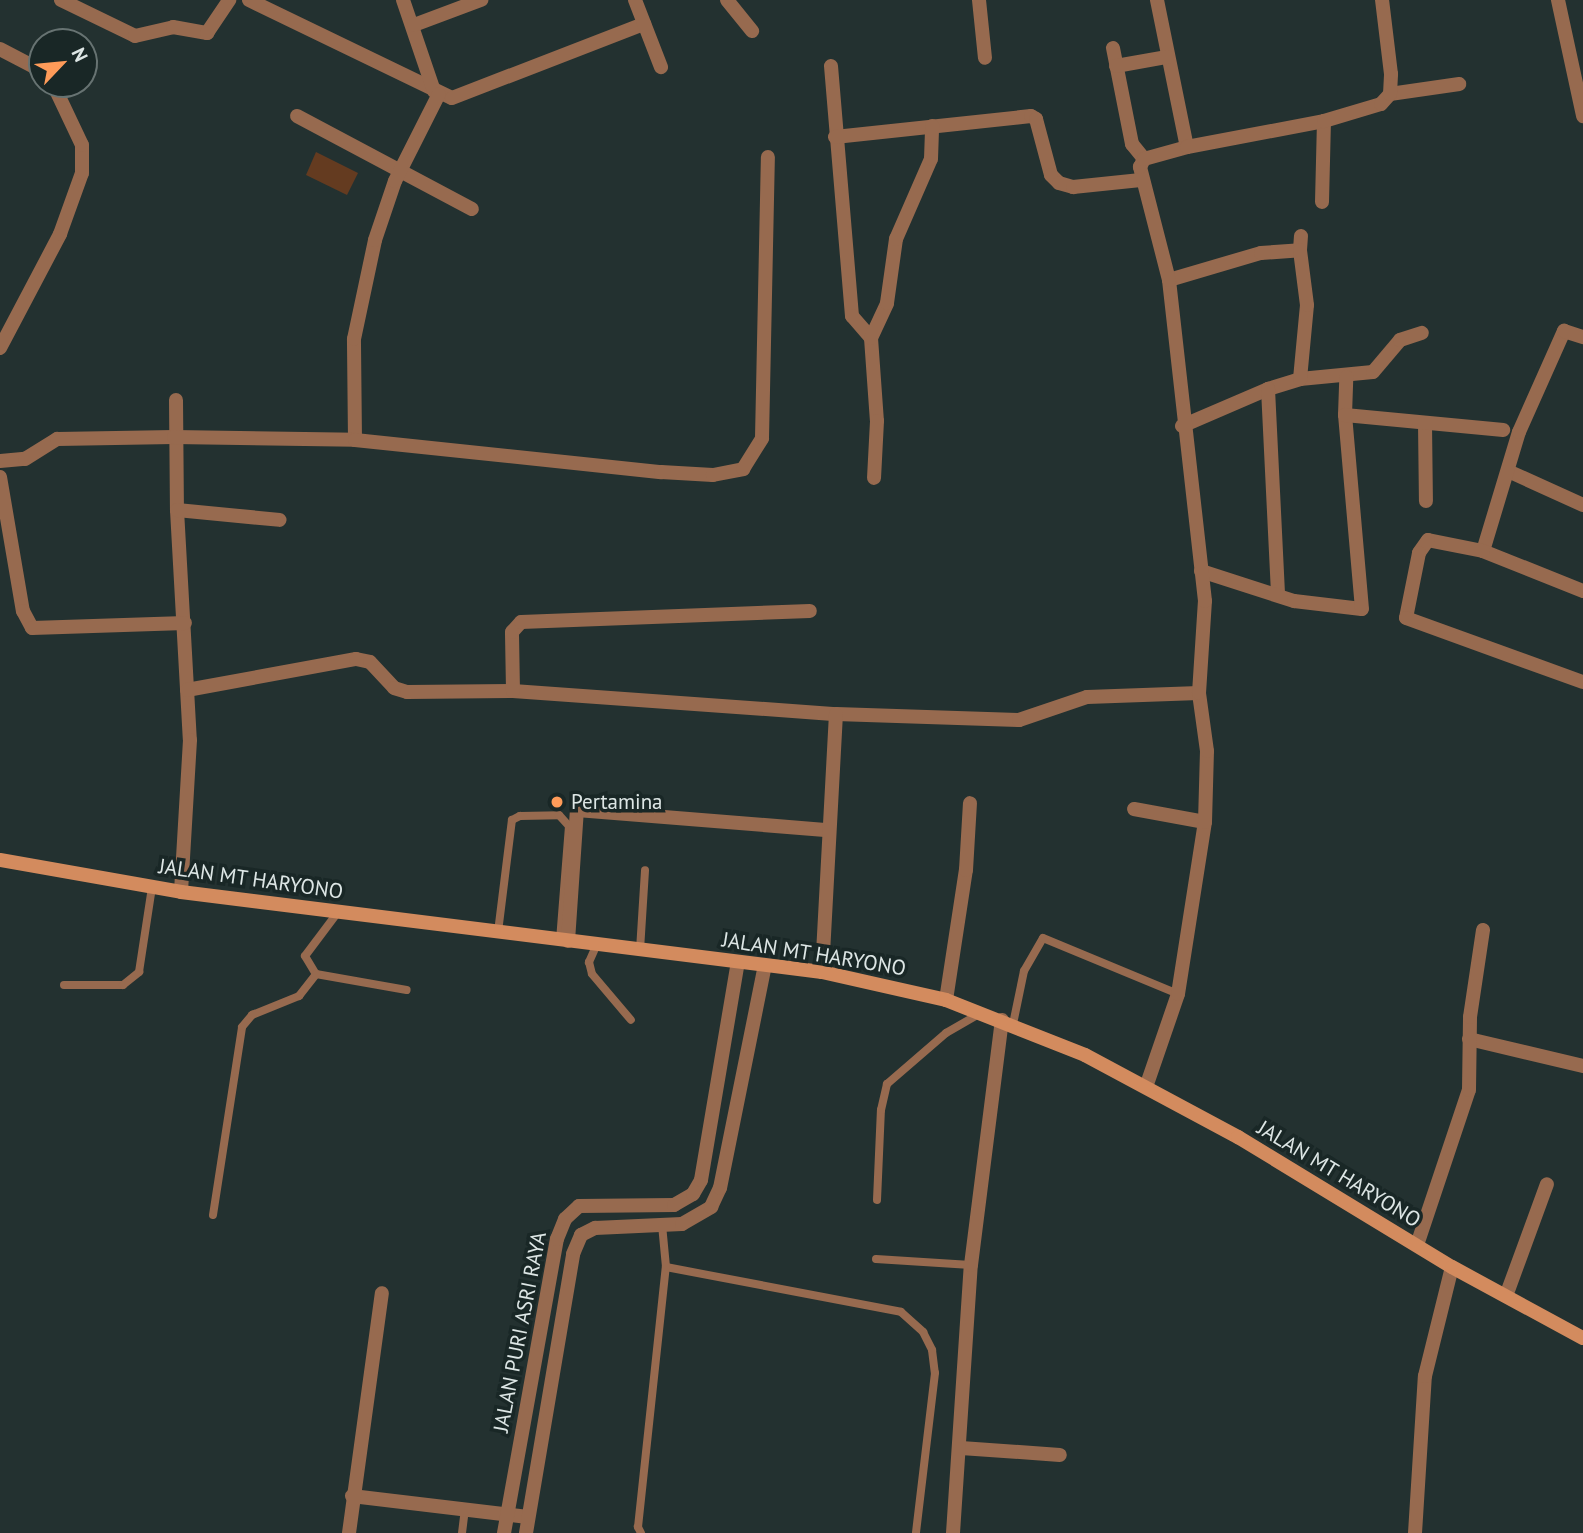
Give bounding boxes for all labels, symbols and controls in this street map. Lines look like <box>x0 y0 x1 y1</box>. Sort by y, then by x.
north arrow <box>28 28 98 98</box>
text: N <box>67 44 94 66</box>
place label: Pertamina <box>571 789 663 815</box>
marker: Pertamina <box>549 794 565 810</box>
street label: JALAN MT HARYONO <box>157 854 345 904</box>
street label: JALAN MT HARYONO <box>720 927 908 981</box>
street label: JALAN MT HARYONO <box>1253 1115 1425 1233</box>
street label: JALAN PURI ASRI RAYA <box>488 1229 552 1435</box>

